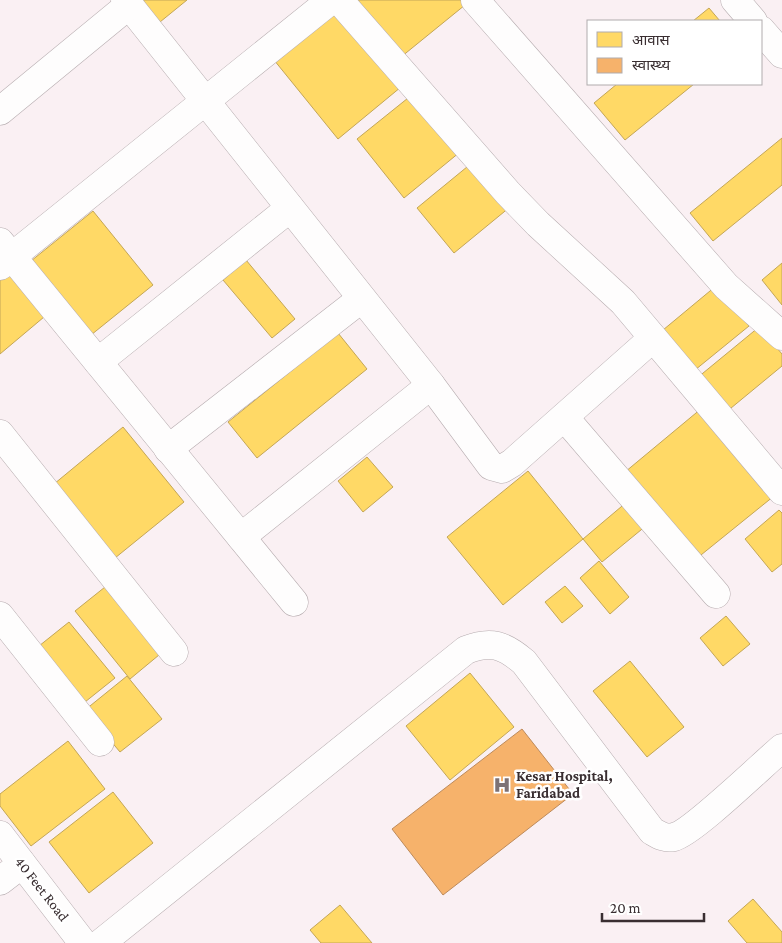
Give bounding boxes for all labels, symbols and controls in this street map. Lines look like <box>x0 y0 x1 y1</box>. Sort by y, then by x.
legend <box>587 20 762 85</box>
text: आवास <box>632 32 671 48</box>
text: स्वास्थ्य <box>632 57 670 73</box>
place label: Kesar Hospital, Faridabad <box>516 768 613 801</box>
hospital icon: Kesar Hospital, Faridabad <box>492 775 512 795</box>
street label: 40 Feet Road <box>12 854 72 924</box>
scale bar <box>602 890 704 922</box>
text: 20 m <box>610 900 641 916</box>

